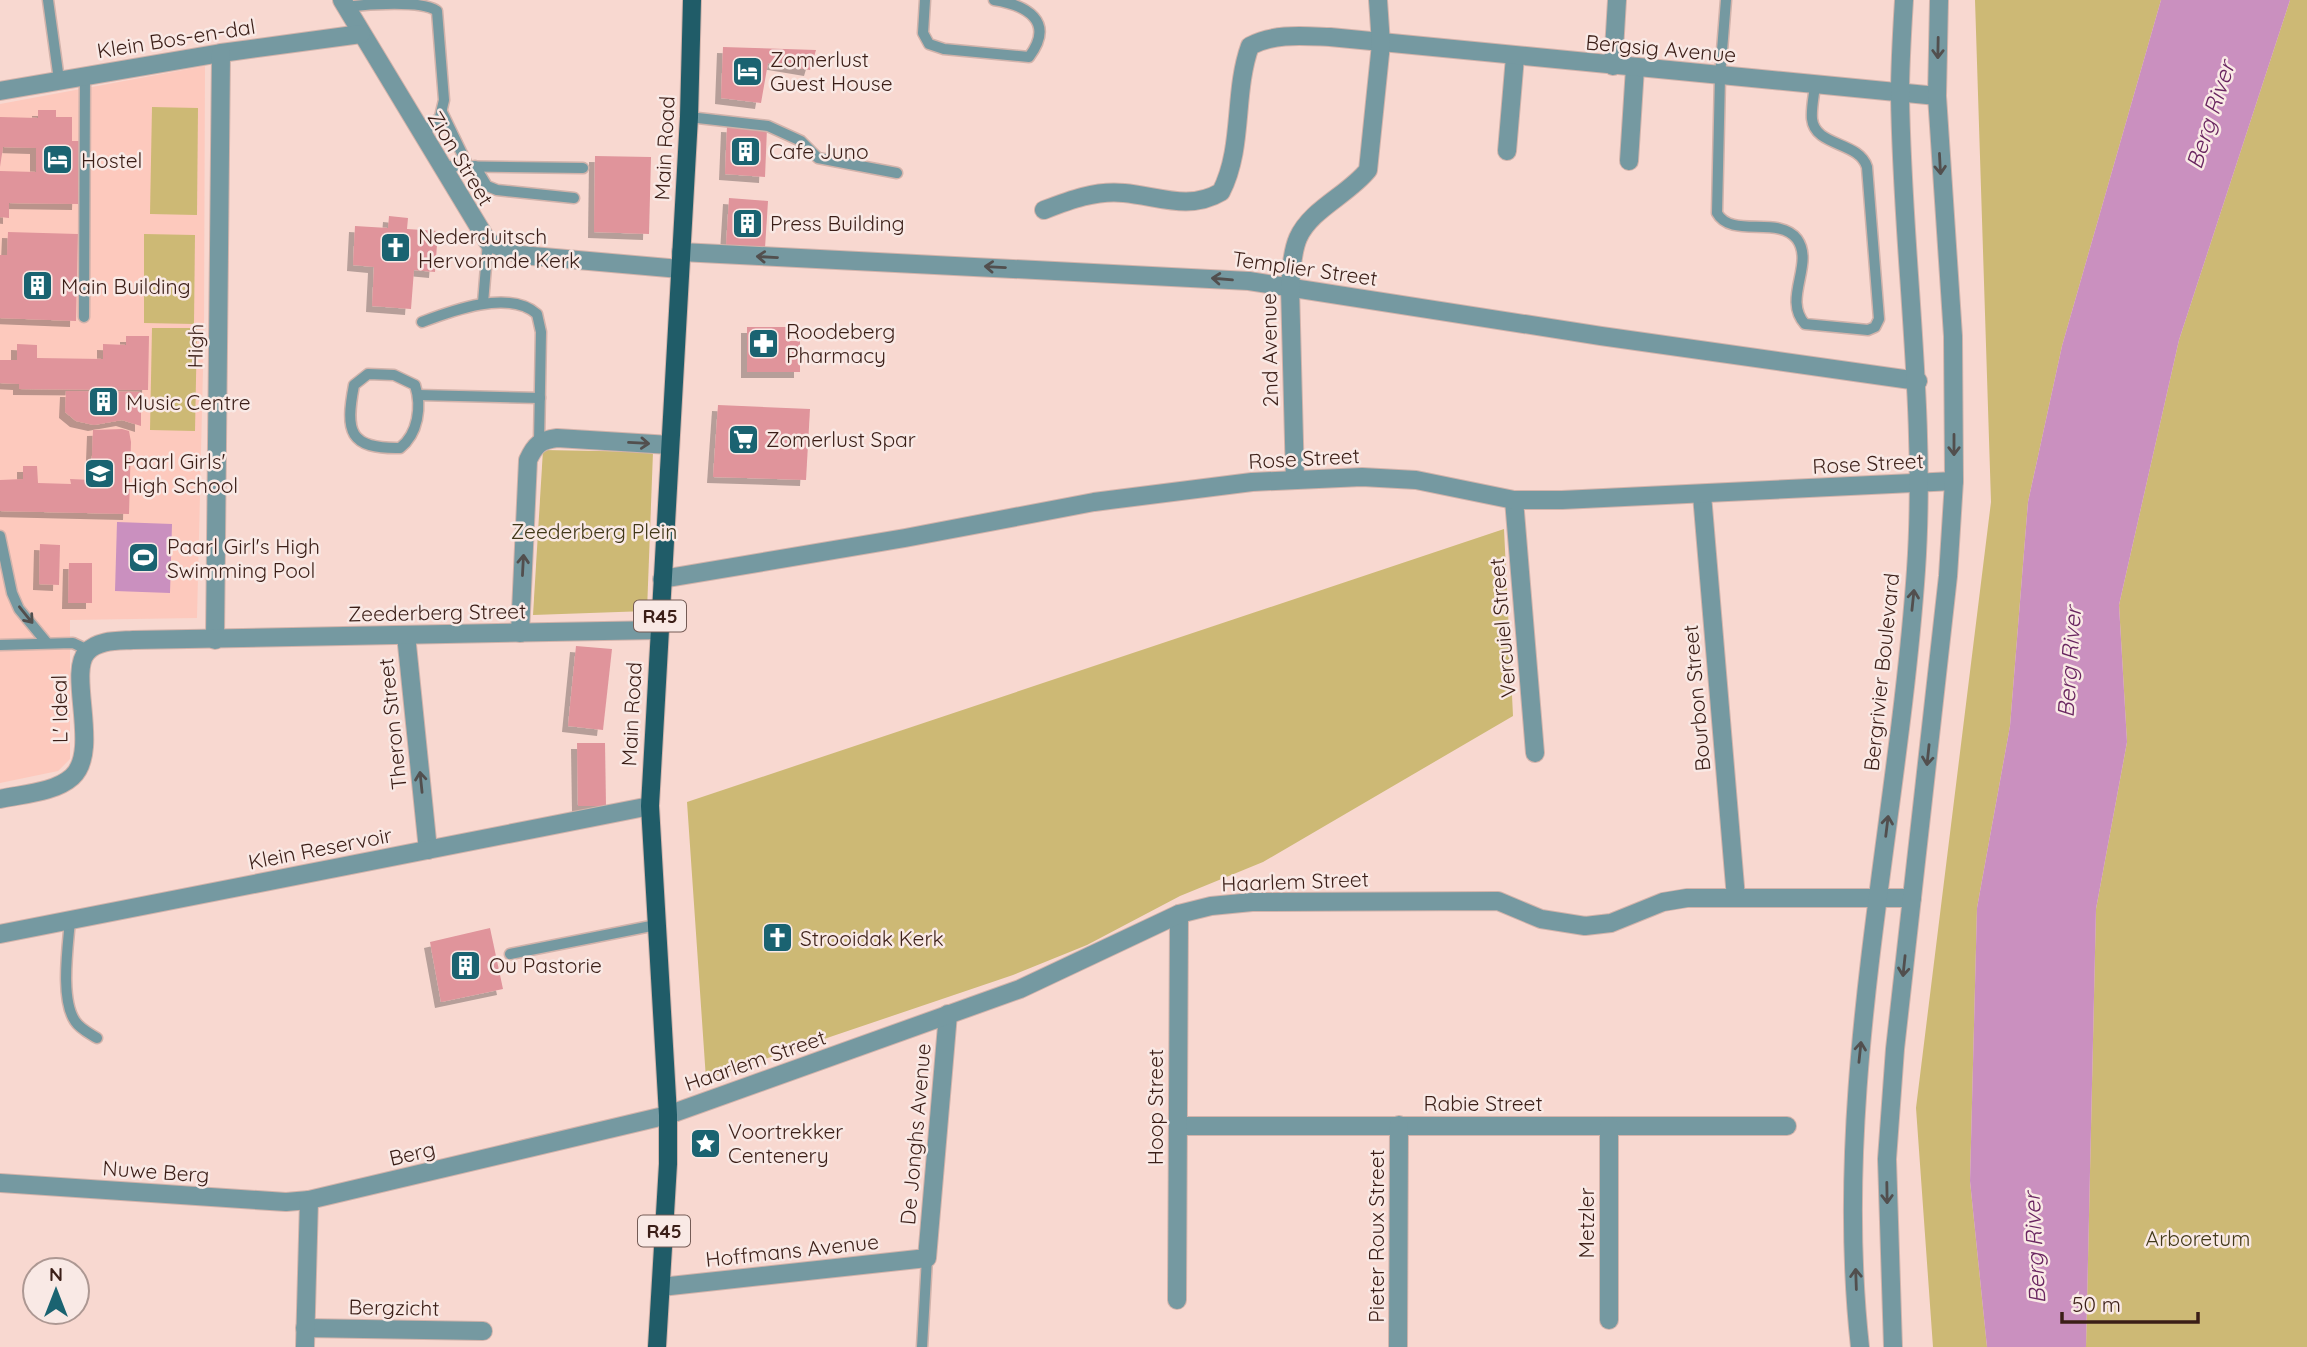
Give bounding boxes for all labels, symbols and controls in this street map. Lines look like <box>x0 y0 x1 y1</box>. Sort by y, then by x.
street label: Klein Bos-en-dal <box>95 13 257 63</box>
street label: Bergsig Avenue <box>1585 28 1737 68</box>
one-way arrow <box>1931 36 1945 59</box>
place label: Zomerlust Guest House <box>770 46 893 96</box>
hotel icon: Zomerlust Guest House <box>730 54 764 88</box>
water label: Berg River <box>2179 55 2242 172</box>
street label: Main Road <box>648 95 680 201</box>
street label: Zion Street <box>423 106 499 210</box>
building icon: Cafe Juno <box>729 134 763 168</box>
place label: Cafe Juno <box>769 138 869 164</box>
hotel icon: Hostel <box>41 143 75 177</box>
place label: Hostel <box>81 147 142 173</box>
one-way arrow <box>1933 152 1946 175</box>
building icon: Press Building <box>730 206 764 240</box>
place label: Press Building <box>770 210 905 236</box>
place label: Nederduitsch Hervormde Kerk <box>418 223 580 273</box>
church icon: Nederduitsch Hervormde Kerk <box>378 231 412 265</box>
street label: Templier Street <box>1231 245 1379 291</box>
one-way arrow <box>757 250 779 263</box>
one-way arrow <box>983 261 1006 274</box>
building icon: Main Building <box>21 269 55 303</box>
one-way arrow <box>1211 272 1234 285</box>
place label: Main Building <box>61 273 191 299</box>
street label: 2nd Avenue <box>1255 293 1283 407</box>
place label: Roodeberg Pharmacy <box>786 318 895 368</box>
street label: High <box>182 323 208 369</box>
pharmacy icon: Roodeberg Pharmacy <box>746 326 780 360</box>
building icon: Music Centre <box>86 385 120 419</box>
place label: Music Centre <box>126 389 251 415</box>
supermarket icon: Zomerlust Spar <box>726 422 760 456</box>
place label: Zomerlust Spar <box>766 426 916 452</box>
one-way arrow <box>1947 434 1961 457</box>
one-way arrow <box>627 437 650 450</box>
street label: Rose Street <box>1248 442 1360 474</box>
street label: Rose Street <box>1812 447 1924 479</box>
place label: Paarl Girls' High School <box>123 448 238 498</box>
school or university icon: Paarl Girls' High School <box>83 456 117 490</box>
park label: Zeederberg Plein <box>511 518 677 544</box>
place label: Paarl Girl's High Swimming Pool <box>167 533 320 583</box>
sports icon: Paarl Girl's High Swimming Pool <box>127 541 161 575</box>
one-way arrow <box>517 554 530 577</box>
street label: Vercuiel Street <box>1483 557 1521 699</box>
street label: Bergrivier Boulevard <box>1858 572 1904 772</box>
one-way arrow <box>1906 589 1919 611</box>
street label: Zeederberg Street <box>348 597 526 627</box>
road number: R45 <box>634 600 686 632</box>
water label: Berg River <box>2051 602 2088 719</box>
one-way arrow <box>17 606 33 624</box>
street label: Bourbon Street <box>1677 624 1715 772</box>
street label: Theron Street <box>372 657 412 791</box>
street label: Main Road <box>615 661 647 767</box>
street label: L' Ideal <box>45 675 73 743</box>
one-way arrow <box>1921 743 1934 766</box>
one-way arrow <box>414 771 427 794</box>
one-way arrow <box>1880 815 1893 837</box>
street label: Klein Reservoir <box>246 821 394 875</box>
street label: Haarlem Street <box>1221 865 1369 897</box>
church icon: Strooidak Kerk <box>760 921 794 955</box>
place label: Strooidak Kerk <box>800 925 944 951</box>
building icon: Ou Pastorie <box>449 948 483 982</box>
place label: Ou Pastorie <box>489 952 602 978</box>
one-way arrow <box>1897 954 1910 977</box>
street label: Haarlem Street <box>681 1024 829 1096</box>
one-way arrow <box>1854 1041 1867 1063</box>
street label: De Jonghs Avenue <box>894 1042 936 1226</box>
street label: Hoop Street <box>1142 1049 1168 1165</box>
street label: Rabie Street <box>1423 1090 1543 1116</box>
place label: Voortrekker Centenery <box>728 1118 843 1168</box>
place icon: Voortrekker Centenery <box>688 1126 722 1160</box>
street label: Berg <box>386 1135 438 1171</box>
street label: Pieter Roux Street <box>1363 1149 1389 1323</box>
street label: Nuwe Berg <box>102 1154 210 1188</box>
one-way arrow <box>1880 1181 1894 1204</box>
street label: Metzler <box>1573 1188 1599 1258</box>
water label: Berg River <box>2016 1189 2051 1304</box>
road number: R45 <box>638 1216 690 1246</box>
park label: Arboretum <box>2146 1225 2250 1251</box>
street label: Hoffmans Avenue <box>704 1228 880 1272</box>
north arrow <box>21 1256 91 1326</box>
text: N <box>49 1262 63 1286</box>
one-way arrow <box>1850 1268 1863 1291</box>
scale bar <box>2062 1280 2198 1324</box>
text: 50 m <box>2072 1291 2121 1317</box>
street label: Bergzicht <box>348 1293 440 1321</box>

